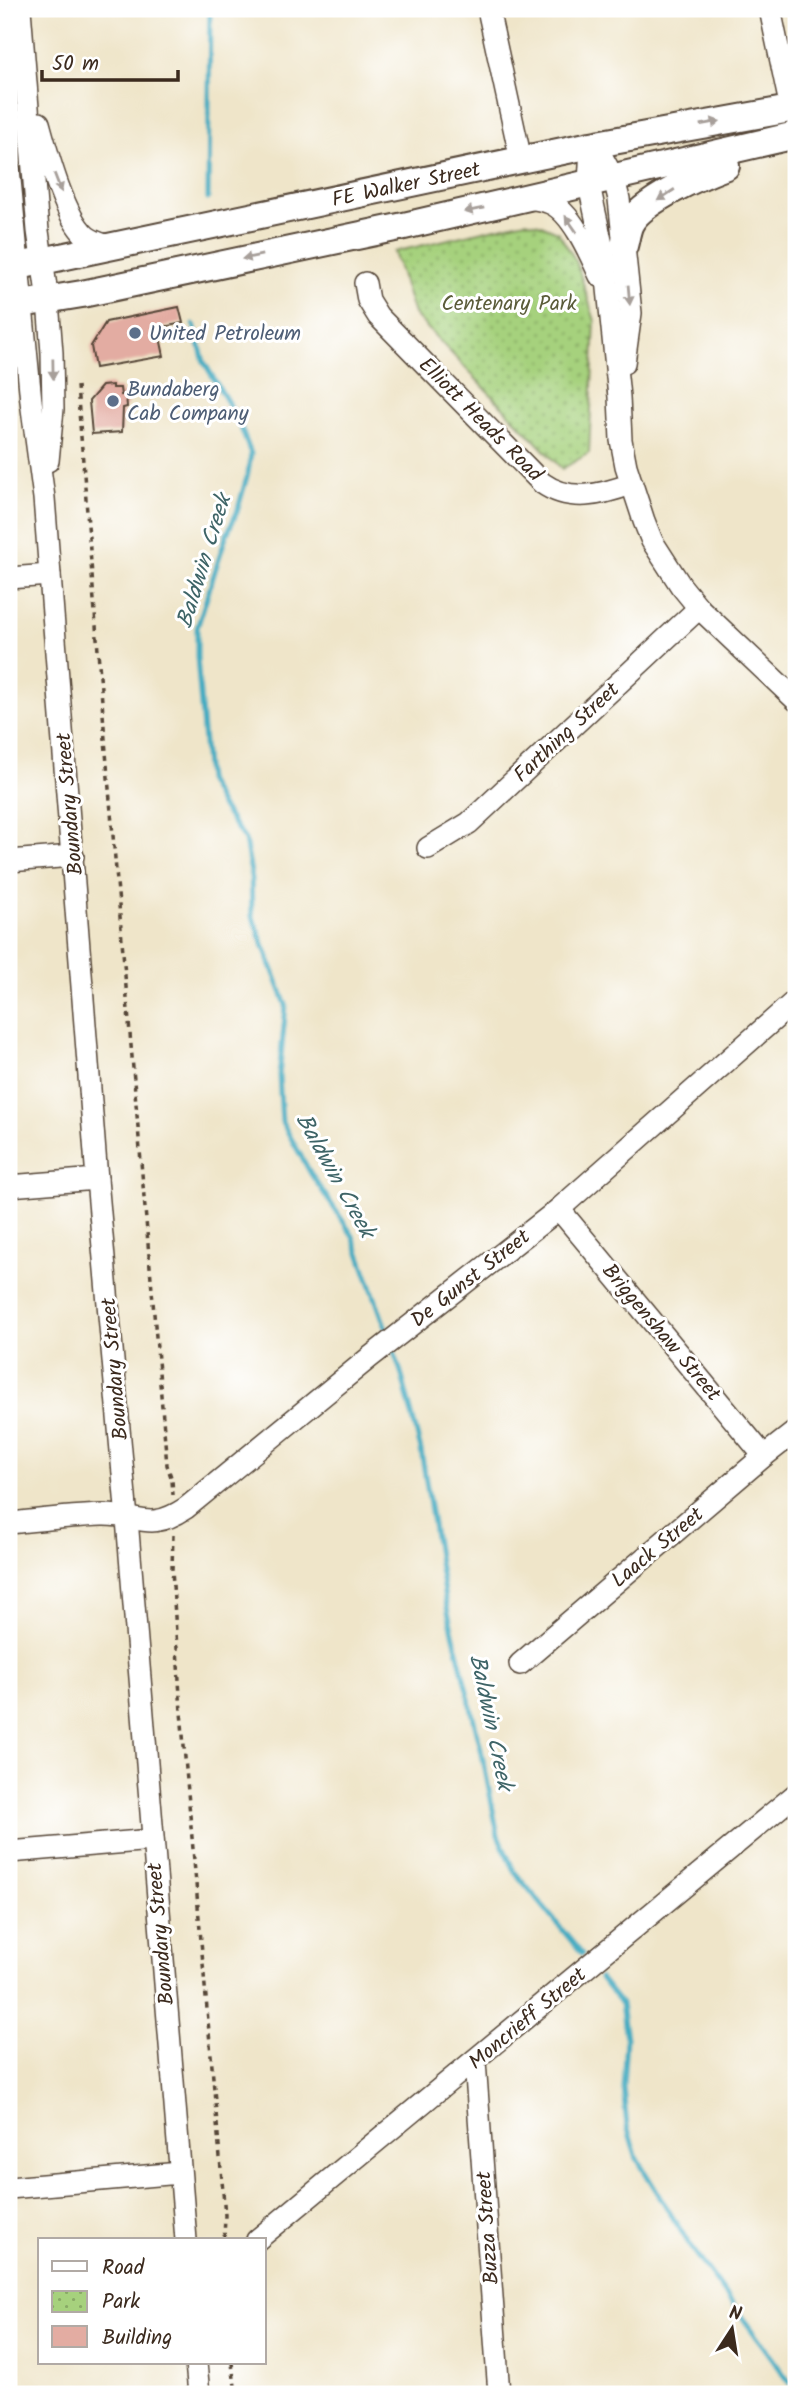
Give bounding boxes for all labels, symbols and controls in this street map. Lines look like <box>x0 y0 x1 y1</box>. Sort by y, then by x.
scale bar <box>42 38 178 82</box>
text: 50 m <box>52 48 99 81</box>
one-way arrow <box>699 117 721 128</box>
street label: FE Walker Street <box>329 153 484 217</box>
one-way arrow <box>53 172 64 193</box>
one-way arrow <box>657 188 676 201</box>
one-way arrow <box>463 205 485 216</box>
one-way arrow <box>564 215 578 234</box>
one-way arrow <box>241 252 263 263</box>
one-way arrow <box>624 284 635 306</box>
park label: Centenary Park <box>441 288 577 321</box>
place label: United Petroleum <box>149 318 301 351</box>
marker: United Petroleum <box>127 325 143 341</box>
street label: Elliott Heads Road <box>410 350 550 490</box>
one-way arrow <box>47 358 58 380</box>
place label: Bundaberg Cab Company <box>127 374 249 431</box>
marker: Bundaberg Cab Company <box>105 393 121 409</box>
water label: Baldwin Creek <box>168 487 243 633</box>
street label: Farthing Street <box>506 674 628 791</box>
street label: Boundary Street <box>48 730 93 877</box>
water label: Baldwin Creek <box>285 1107 385 1248</box>
street label: De Gunst Street <box>404 1221 539 1337</box>
street label: Briggenshaw Street <box>593 1257 729 1410</box>
street label: Boundary Street <box>93 1295 138 1442</box>
street label: Laack Street <box>604 1499 712 1597</box>
water label: Baldwin Creek <box>458 1651 523 1797</box>
street label: Boundary Street <box>139 1860 184 2007</box>
street label: Moncrieff Street <box>462 1959 595 2079</box>
street label: Buzza Street <box>468 2169 509 2286</box>
legend <box>38 2238 266 2364</box>
text: Road <box>102 2252 145 2285</box>
text: Park <box>102 2286 140 2319</box>
north arrow <box>696 2294 766 2364</box>
text: N <box>726 2298 744 2330</box>
text: Building <box>102 2322 172 2355</box>

